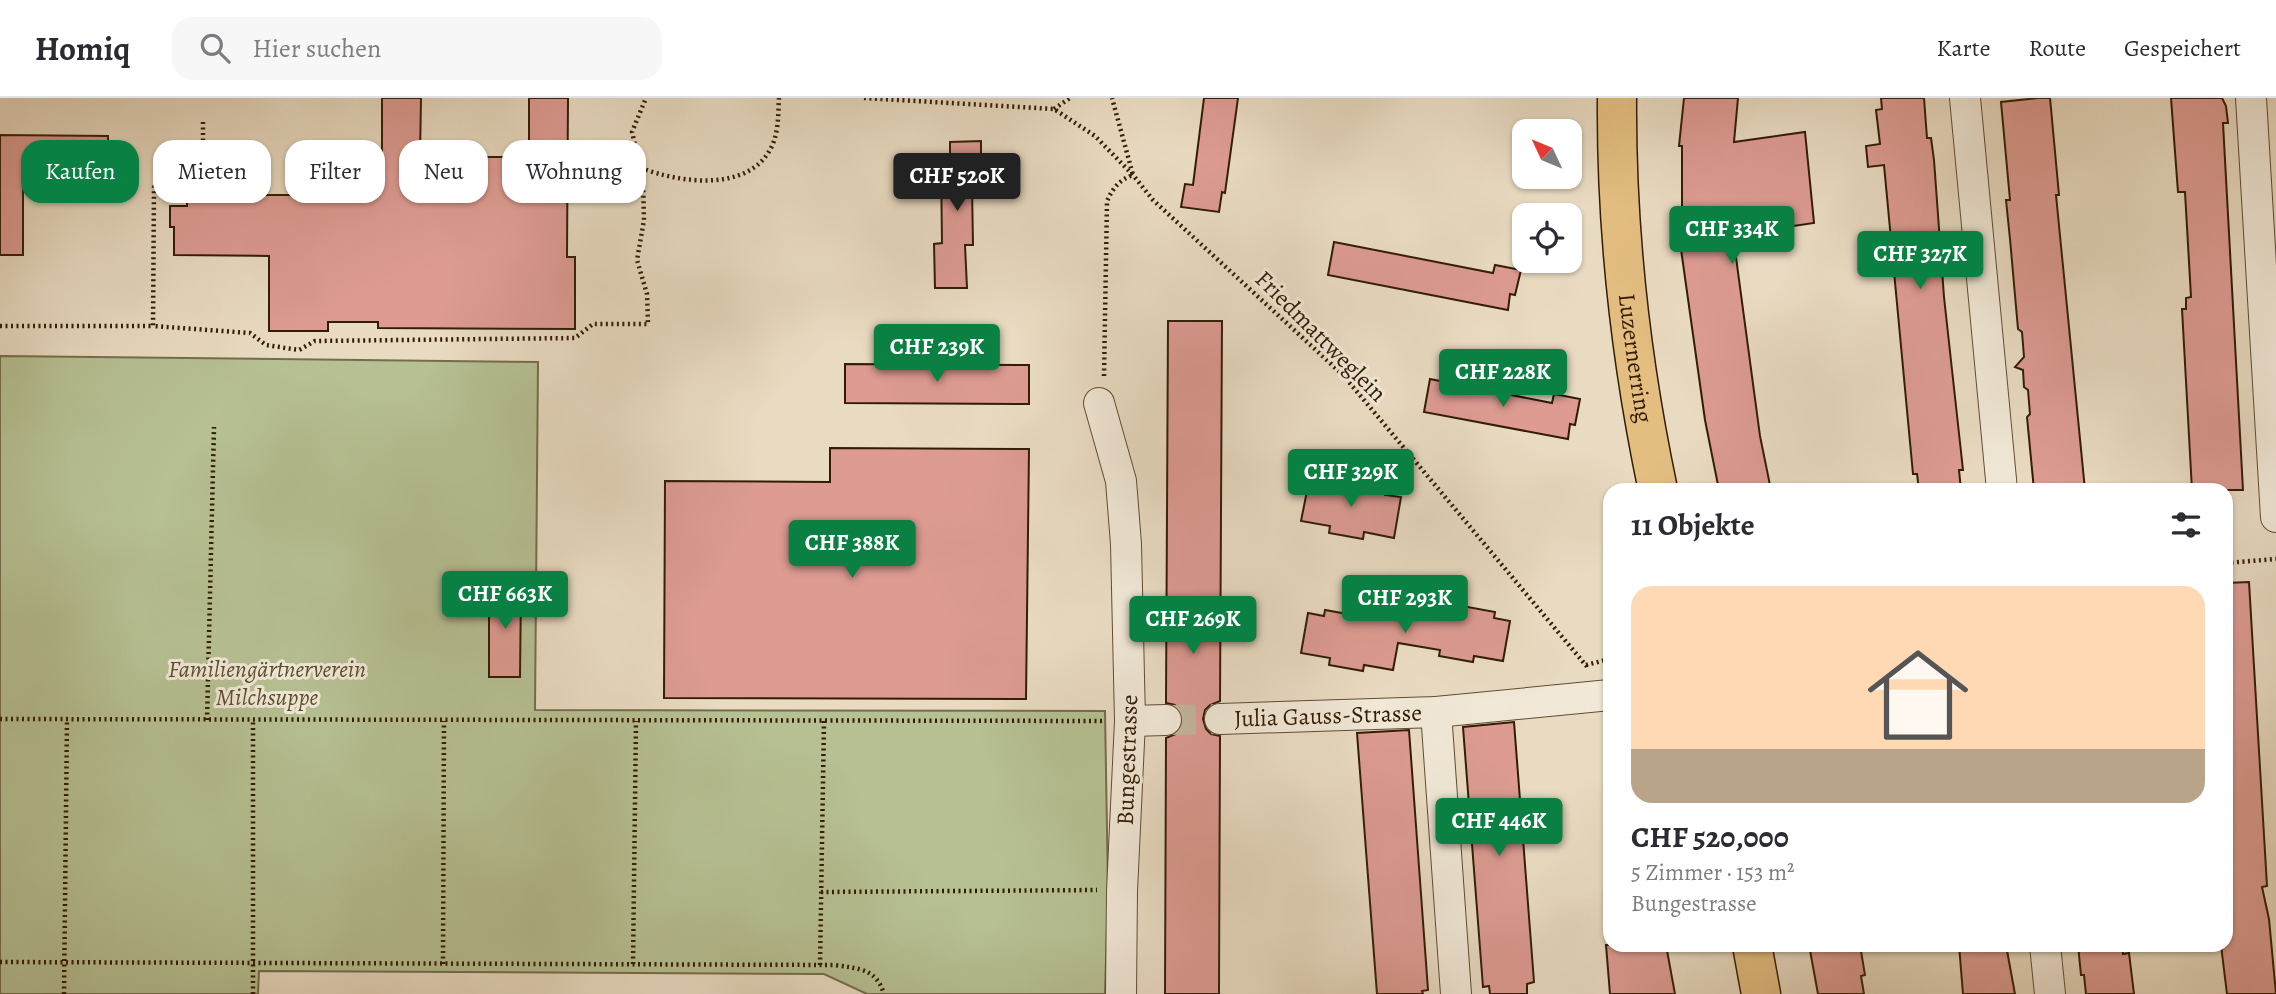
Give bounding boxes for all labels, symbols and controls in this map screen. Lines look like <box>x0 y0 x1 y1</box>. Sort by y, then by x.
search box <box>172 17 662 80</box>
text: Homiq <box>35 26 130 71</box>
icon: search <box>196 29 234 67</box>
text: Hier suchen <box>252 31 381 66</box>
text: Karte <box>1937 32 1990 64</box>
text: Route <box>2028 32 2086 64</box>
text: Gespeichert <box>2124 32 2241 64</box>
north arrow <box>1512 119 1582 189</box>
map controls <box>1512 119 1582 273</box>
chip: Kaufen <box>21 140 139 203</box>
chip: Mieten <box>153 140 271 203</box>
chip: Filter <box>285 140 385 203</box>
chip: Neu <box>399 140 488 203</box>
chip: Wohnung <box>502 140 646 203</box>
pin: CHF 520K <box>885 153 1029 213</box>
text: CHF 520K <box>909 160 1005 191</box>
button: locate <box>1512 203 1582 273</box>
pin: CHF 334K <box>1660 206 1804 266</box>
text: CHF 334K <box>1685 213 1779 244</box>
pin: CHF 327K <box>1848 232 1992 291</box>
text: CHF 327K <box>1873 238 1967 269</box>
street label: Friedmattweglein <box>1248 263 1394 409</box>
street label: Luzernerring <box>1611 292 1661 425</box>
pin: CHF 239K <box>865 324 1009 384</box>
text: CHF 239K <box>890 331 984 362</box>
pin: CHF 228K <box>1431 350 1575 409</box>
text: CHF 228K <box>1455 356 1551 387</box>
pin: CHF 329K <box>1279 450 1423 509</box>
text: CHF 329K <box>1304 456 1398 487</box>
text: 11 Objekte <box>1631 505 1755 545</box>
icon: filters <box>2167 506 2205 544</box>
pin: CHF 388K <box>780 520 924 580</box>
text: CHF 388K <box>805 527 899 558</box>
pin: CHF 663K <box>433 572 577 631</box>
pin: CHF 293K <box>1333 575 1477 635</box>
text: CHF 663K <box>458 578 552 609</box>
text: CHF 293K <box>1358 582 1452 613</box>
pin: CHF 269K <box>1121 596 1265 656</box>
text: CHF 269K <box>1145 603 1241 634</box>
icon: home <box>1855 632 1981 758</box>
park label: Familiengärtnerverein Milchsuppe <box>168 653 366 713</box>
street label: Bungestrasse <box>1109 694 1145 826</box>
street label: Julia Gauss-Strasse <box>1233 696 1422 735</box>
pin: CHF 446K <box>1427 798 1571 858</box>
text: CHF 446K <box>1451 805 1547 836</box>
text: CHF 520,000 <box>1631 817 1789 857</box>
text: 5 Zimmer · 153 m² <box>1631 857 1795 888</box>
text: Bungestrasse <box>1631 888 1757 919</box>

